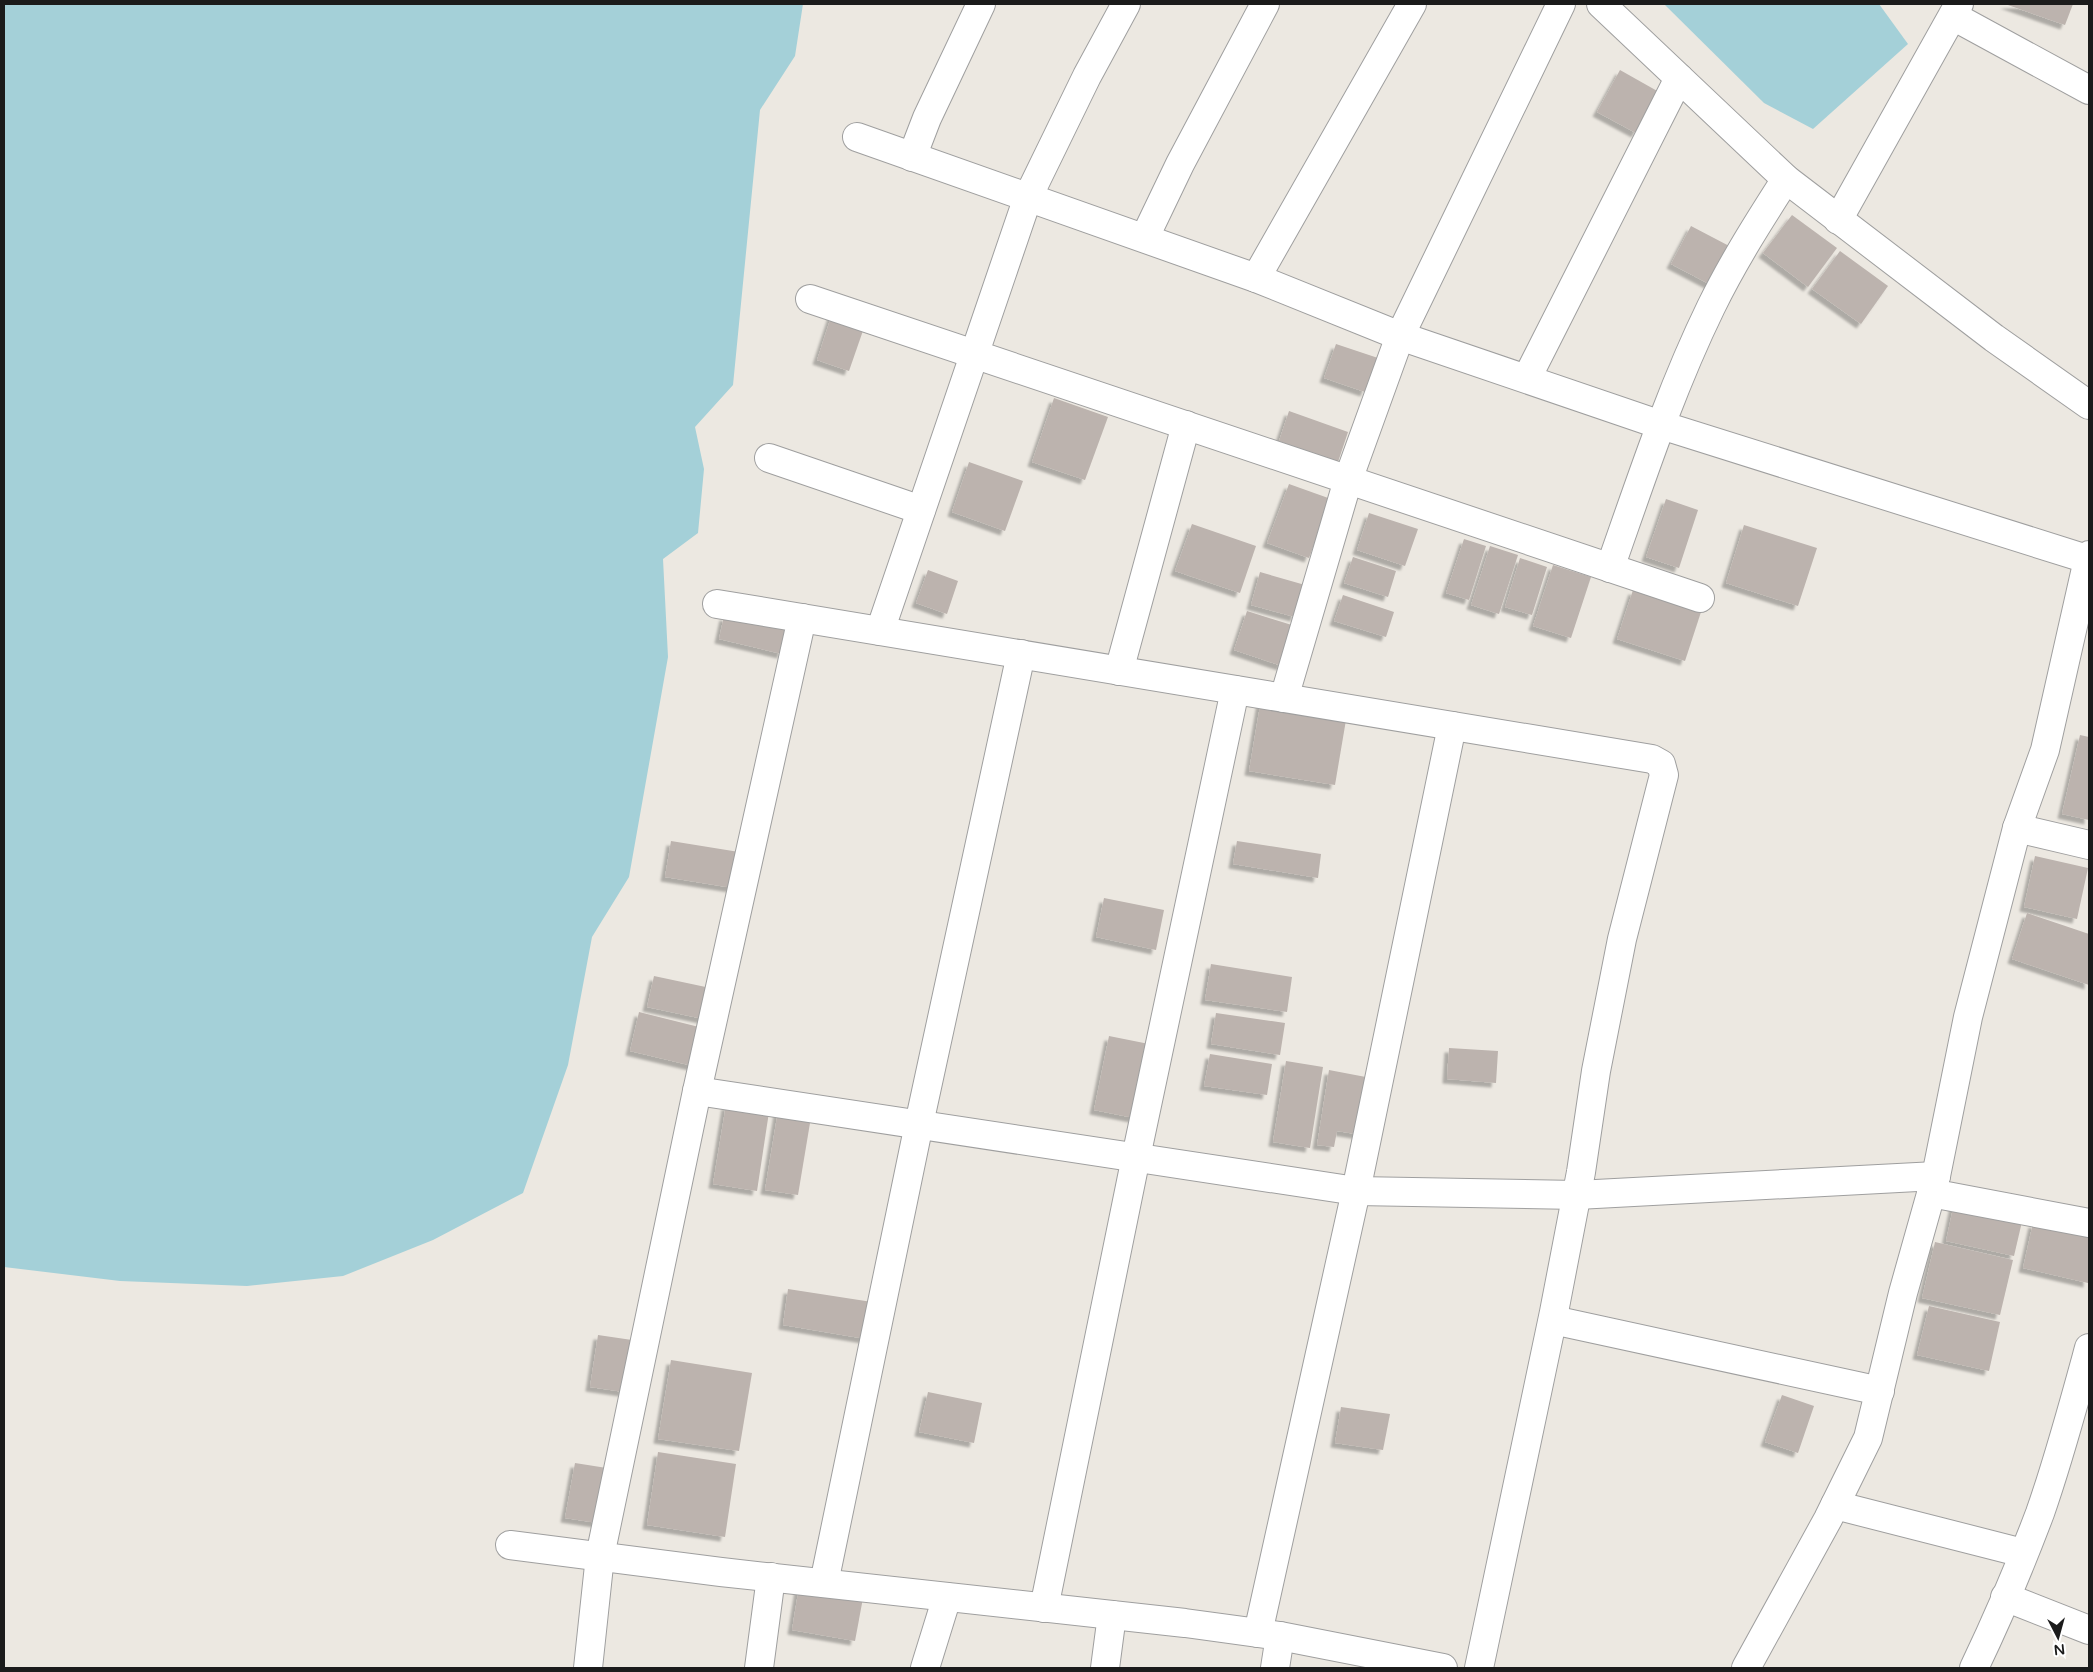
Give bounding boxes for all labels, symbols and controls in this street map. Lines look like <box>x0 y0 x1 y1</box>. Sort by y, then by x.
north arrow <box>2033 1612 2083 1662</box>
text: N <box>2053 1640 2066 1658</box>

